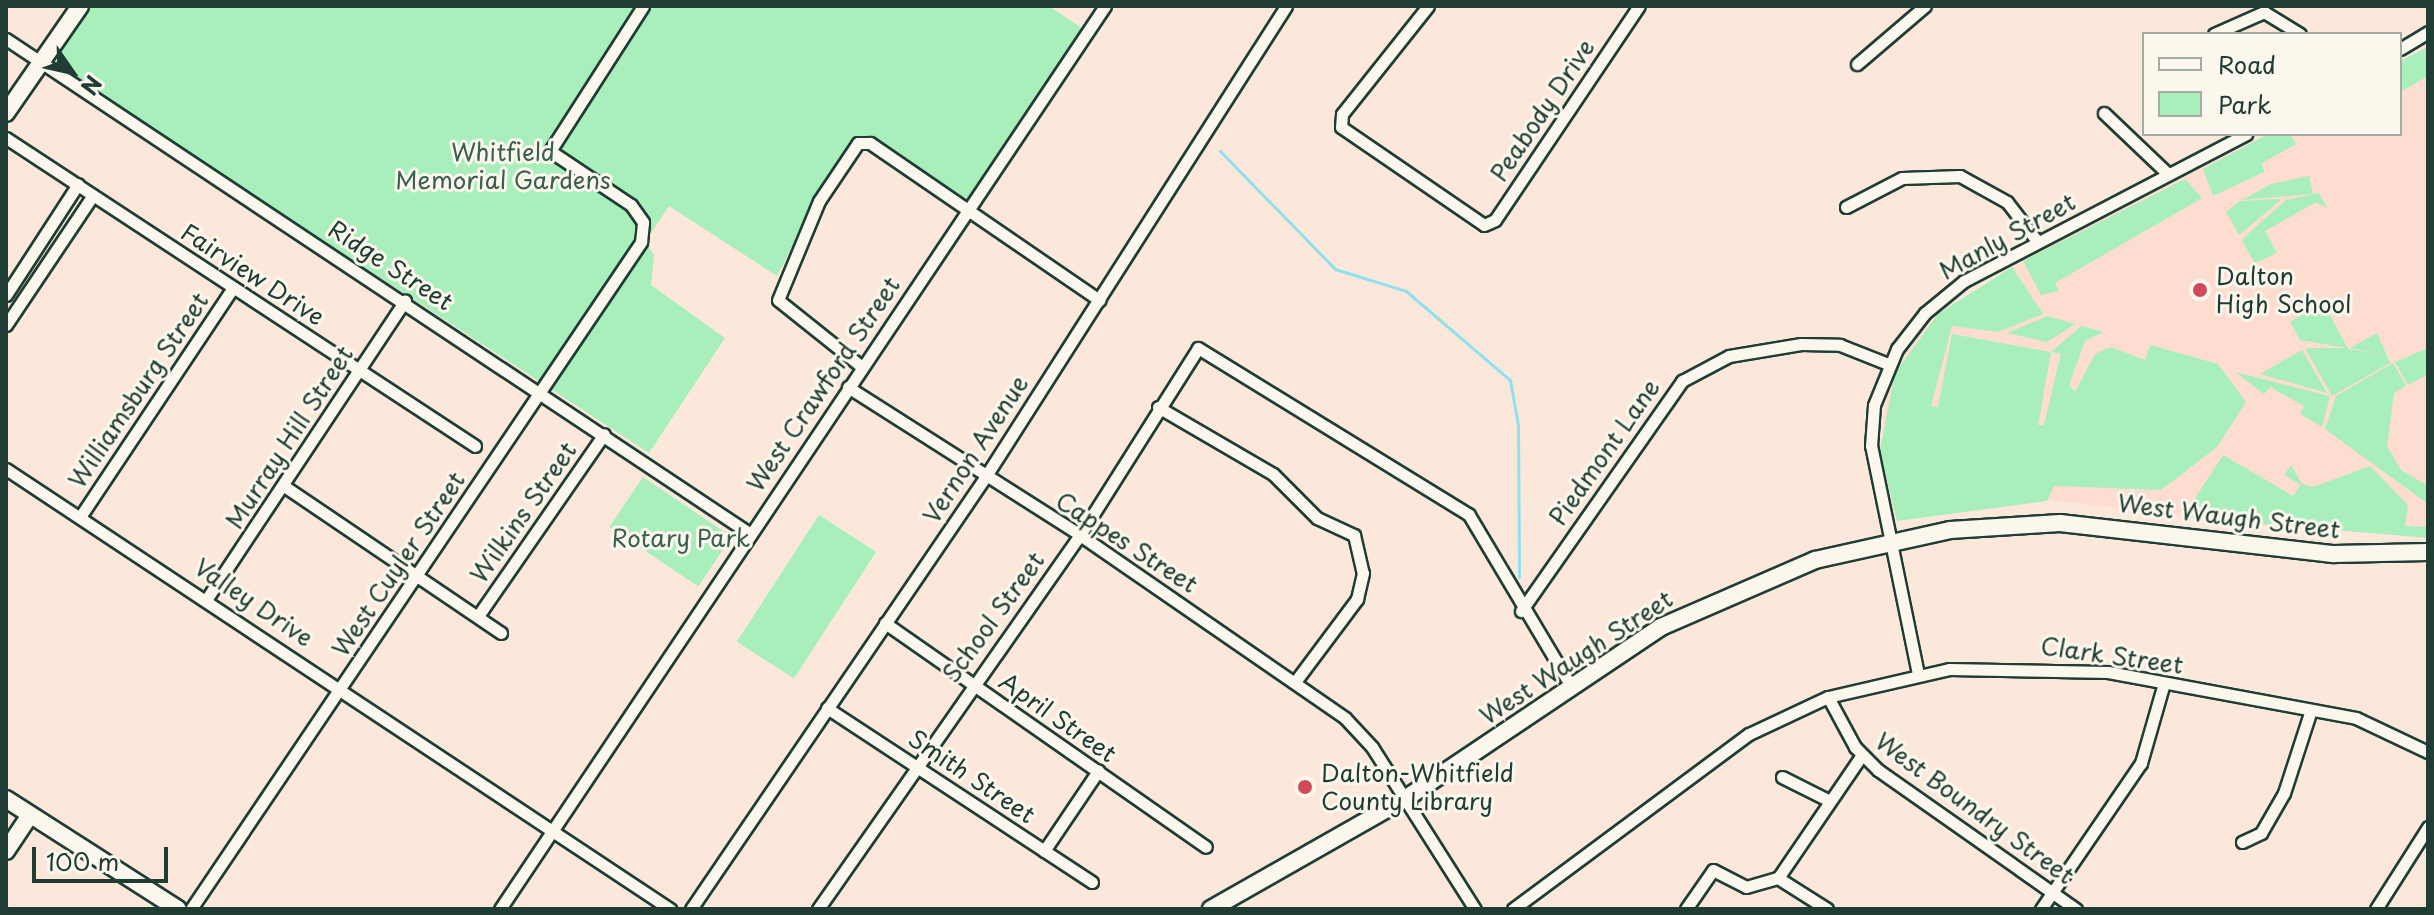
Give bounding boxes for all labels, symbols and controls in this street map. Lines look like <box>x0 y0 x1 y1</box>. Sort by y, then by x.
north arrow <box>32 32 112 112</box>
legend <box>2142 32 2402 136</box>
street label: Peabody Drive <box>1484 33 1600 187</box>
text: Road <box>2218 46 2276 82</box>
text: N <box>74 69 111 102</box>
text: Park <box>2218 86 2272 122</box>
park label: Whitfield Memorial Gardens <box>396 138 610 194</box>
street label: Manly Street <box>1934 187 2080 285</box>
street label: Ridge Street <box>323 214 459 316</box>
street label: Fairview Drive <box>176 217 330 331</box>
place label: Dalton High School <box>2216 262 2353 318</box>
street label: West Crawford Street <box>740 271 906 497</box>
marker: Dalton High School <box>2191 281 2209 299</box>
street label: Williamsburg Street <box>62 286 214 494</box>
street label: Murray Hill Street <box>219 340 359 534</box>
street label: Vernon Avenue <box>916 370 1034 528</box>
street label: Piedmont Lane <box>1543 373 1665 531</box>
street label: Wilkins Street <box>464 436 582 588</box>
street label: West Cuyler Street <box>325 465 471 663</box>
street label: Cappes Street <box>1050 485 1204 599</box>
street label: West Waugh Street <box>2115 488 2343 544</box>
park label: Rotary Park <box>611 524 751 552</box>
street label: School Street <box>936 546 1050 688</box>
street label: Valley Drive <box>189 551 319 653</box>
street label: West Waugh Street <box>1474 584 1678 730</box>
street label: Clark Street <box>2039 631 2185 679</box>
street label: April Street <box>993 666 1123 768</box>
street label: Smith Street <box>903 723 1041 829</box>
street label: West Boundry Street <box>1869 726 2081 890</box>
place label: Dalton-Whitfield County Library <box>1321 759 1514 815</box>
marker: Dalton-Whitfield County Library <box>1296 778 1314 796</box>
scale bar <box>36 831 172 881</box>
text: 100 m <box>46 843 119 879</box>

